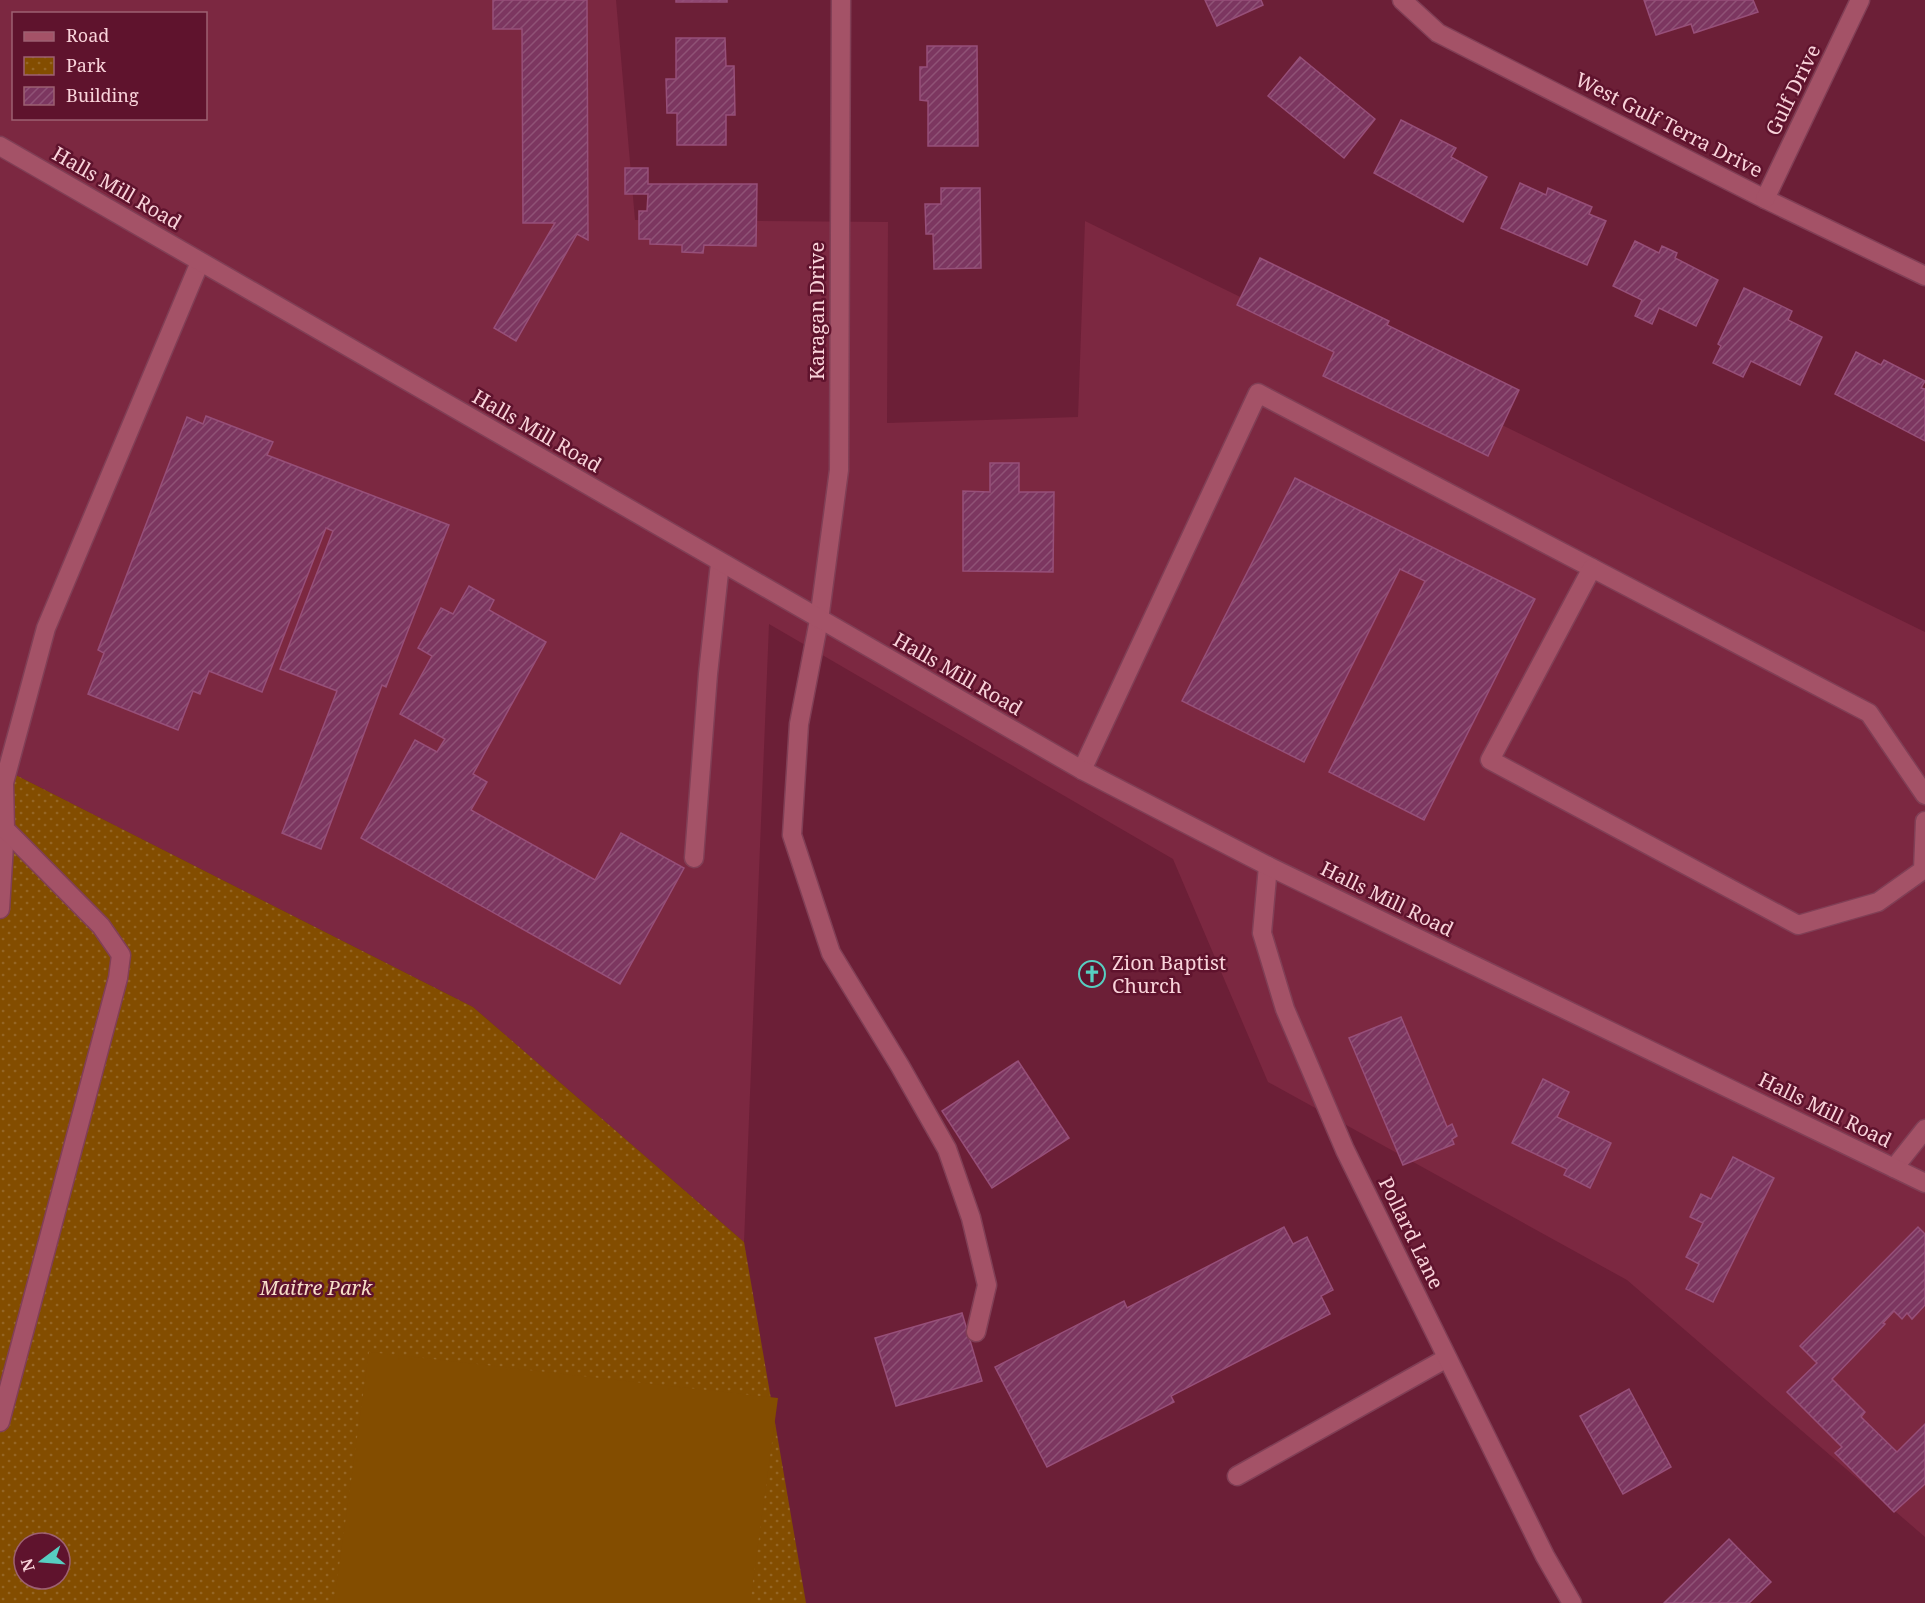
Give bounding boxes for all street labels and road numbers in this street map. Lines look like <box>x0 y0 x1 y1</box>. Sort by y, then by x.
street label: Gulf Drive <box>1759 40 1826 140</box>
street label: West Gulf Terra Drive <box>1571 66 1768 184</box>
street label: Halls Mill Road <box>48 140 187 235</box>
street label: Karagan Drive <box>803 242 830 380</box>
street label: Halls Mill Road <box>468 383 607 478</box>
street label: Halls Mill Road <box>889 626 1028 721</box>
street label: Halls Mill Road <box>1316 855 1458 942</box>
street label: Halls Mill Road <box>1754 1066 1896 1153</box>
street label: Pollard Lane <box>1373 1172 1450 1293</box>

